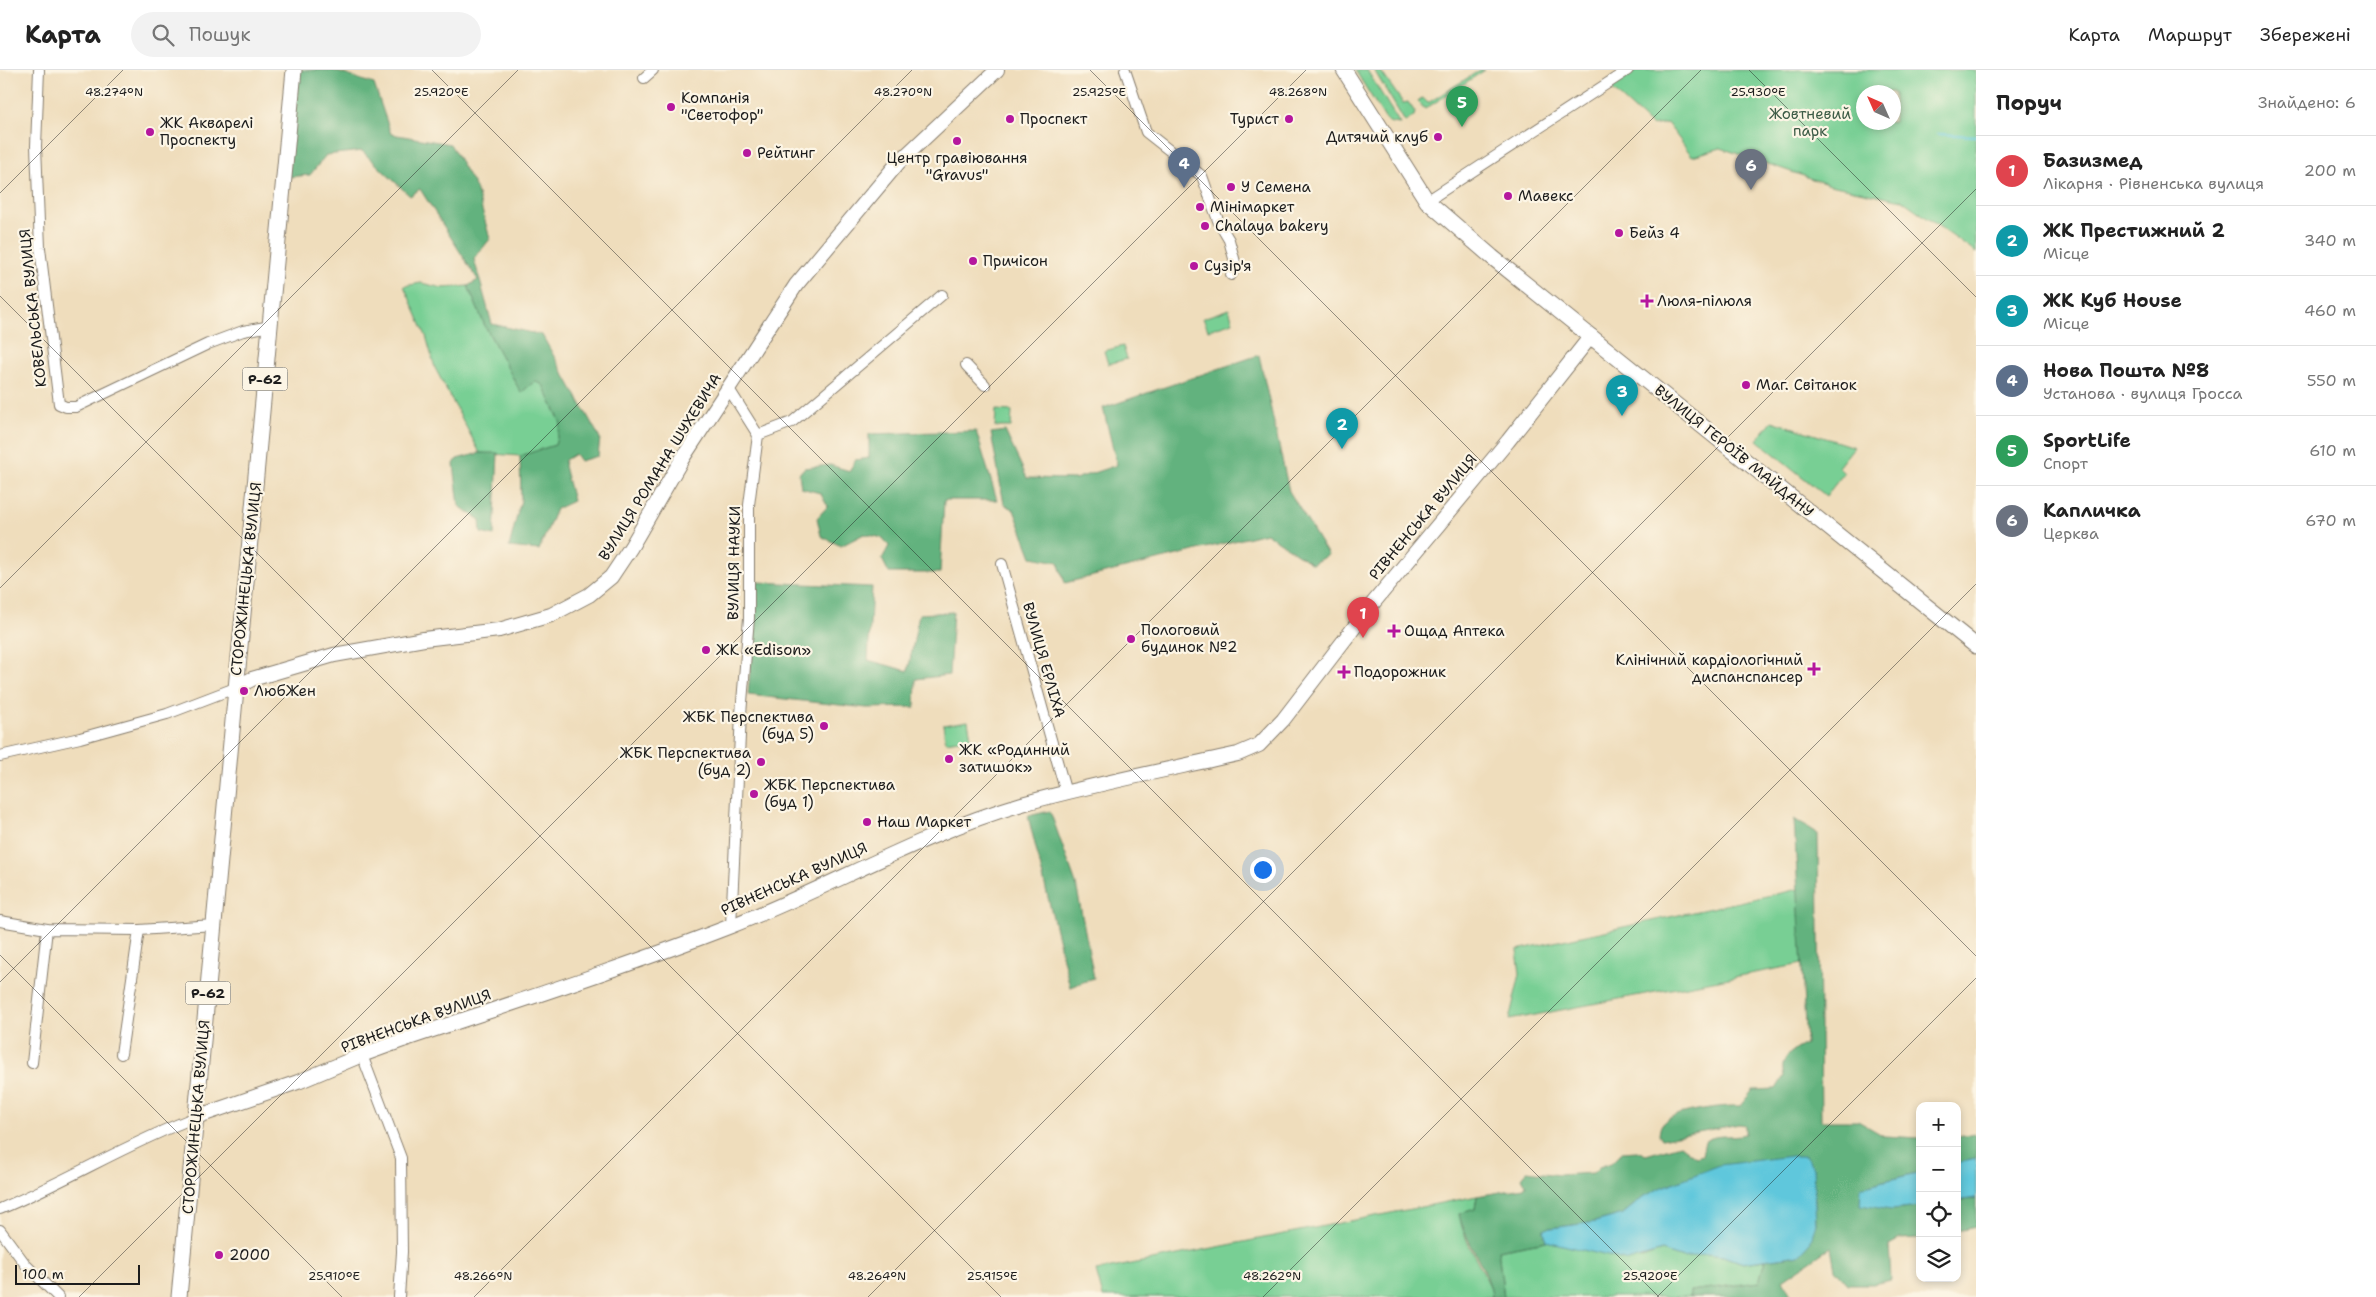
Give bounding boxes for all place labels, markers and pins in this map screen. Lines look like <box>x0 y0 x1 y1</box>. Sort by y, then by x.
pin: 5 <box>1446 86 1478 127</box>
place label: Компанія "Светофор" <box>681 88 763 125</box>
marker: Компанія "Светофор" <box>665 101 677 113</box>
place label: Проспект <box>1020 109 1088 129</box>
place label: Турист <box>1230 109 1279 129</box>
place label: ЖК Акварелі Проспекту <box>160 113 254 150</box>
marker: Проспект <box>1004 113 1016 125</box>
marker: Турист <box>1283 113 1295 125</box>
marker: ЖК Акварелі Проспекту <box>144 126 156 138</box>
place label: Дитячий клуб <box>1326 127 1428 147</box>
marker: Дитячий клуб <box>1432 131 1444 143</box>
marker: Центр гравіювання "Gravus" <box>951 135 963 147</box>
place label: Рейтинг <box>757 143 816 163</box>
marker: Рейтинг <box>741 147 753 159</box>
pin: 4 <box>1168 147 1200 188</box>
place label: Центр гравіювання "Gravus" <box>886 148 1028 185</box>
pin: 6 <box>1735 149 1767 190</box>
place label: У Семена <box>1241 177 1312 197</box>
marker: У Семена <box>1225 181 1237 193</box>
place label: Мавекс <box>1518 186 1574 206</box>
marker: Мавекс <box>1502 190 1514 202</box>
place label: Мінімаркет <box>1210 197 1295 217</box>
marker: Мінімаркет <box>1194 201 1206 213</box>
place label: Chalaya bakery <box>1215 216 1329 236</box>
marker: Chalaya bakery <box>1199 220 1211 232</box>
place label: Бейз 4 <box>1629 223 1680 243</box>
marker: Бейз 4 <box>1613 227 1625 239</box>
place label: Причісон <box>983 251 1048 271</box>
marker: Причісон <box>967 255 979 267</box>
place label: Сузір'я <box>1204 256 1252 276</box>
marker: Сузір'я <box>1188 260 1200 272</box>
place label: Люля-пілюля <box>1657 291 1752 311</box>
marker: Люля-пілюля <box>1641 295 1653 307</box>
pin: 3 <box>1606 375 1638 416</box>
place label: Маг. Світанок <box>1756 375 1857 395</box>
marker: Маг. Світанок <box>1740 379 1752 391</box>
pin: 2 <box>1326 408 1358 449</box>
pin: 1 <box>1347 597 1379 638</box>
place label: Пологовий будинок №2 <box>1141 620 1237 657</box>
place label: Ощад Аптека <box>1404 621 1505 641</box>
marker: Ощад Аптека <box>1388 625 1400 637</box>
marker: Пологовий будинок №2 <box>1125 633 1137 645</box>
place label: ЖК «Edison» <box>716 640 811 660</box>
marker: ЖК «Edison» <box>700 644 712 656</box>
place label: Клінічний кардіологічний диспанспансер <box>1616 650 1803 687</box>
place label: Подорожник <box>1354 662 1446 682</box>
marker: Клінічний кардіологічний диспанспансер <box>1807 662 1821 676</box>
marker: Подорожник <box>1338 666 1350 678</box>
place label: ЛюбЖен <box>254 681 316 701</box>
marker: ЛюбЖен <box>238 685 250 697</box>
place label: ЖБК Перспектива (буд 5) <box>683 707 815 744</box>
marker: ЖБК Перспектива (буд 5) <box>818 720 830 732</box>
place label: ЖК «Родинний затишок» <box>959 740 1070 777</box>
place label: ЖБК Перспектива (буд 2) <box>620 743 752 780</box>
marker: ЖК «Родинний затишок» <box>943 753 955 765</box>
marker: ЖБК Перспектива (буд 2) <box>755 756 767 768</box>
place label: ЖБК Перспектива (буд 1) <box>764 775 896 812</box>
marker: ЖБК Перспектива (буд 1) <box>748 788 760 800</box>
place label: Наш Маркет <box>877 812 972 832</box>
marker: Наш Маркет <box>861 816 873 828</box>
place label: 2000 <box>229 1245 270 1265</box>
marker: 2000 <box>213 1249 225 1261</box>

